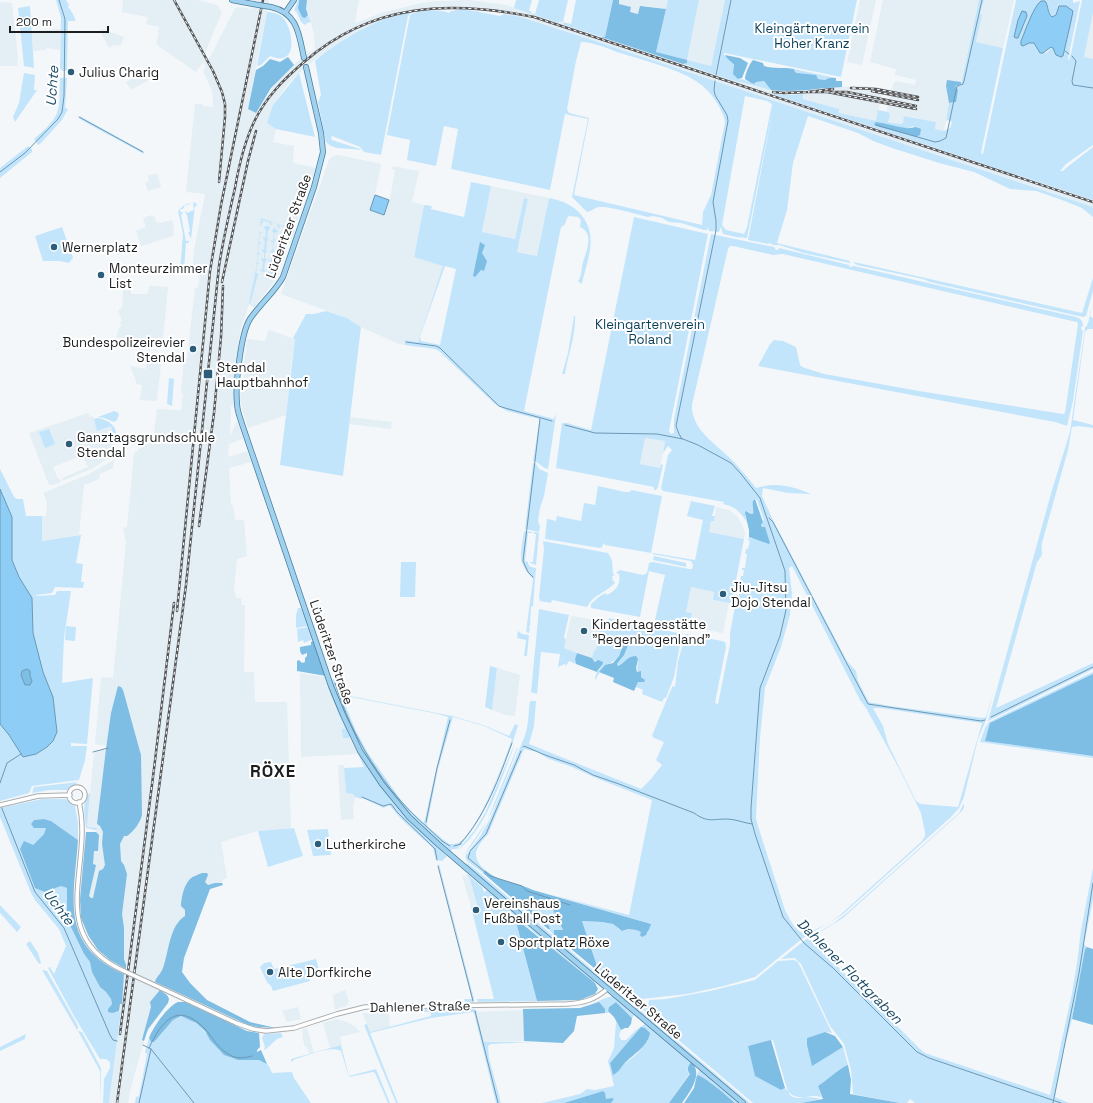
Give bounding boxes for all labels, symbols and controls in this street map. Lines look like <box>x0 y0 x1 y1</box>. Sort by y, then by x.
scale bar <box>10 8 108 34</box>
text: 200 m <box>16 14 52 30</box>
park label: Kleingärtnerverein Hoher Kranz <box>754 20 870 52</box>
water label: Uchte <box>42 64 62 107</box>
place label: Julius Charig <box>79 64 159 81</box>
marker: Julius Charig <box>66 67 76 77</box>
street label: Lüderitzer Straße <box>262 172 315 281</box>
place label: Wernerplatz <box>62 239 138 256</box>
marker: Wernerplatz <box>49 242 59 252</box>
place label: Monteurzimmer List <box>109 260 207 292</box>
marker: Monteurzimmer List <box>96 270 106 280</box>
park label: Kleingartenverein Roland <box>595 316 705 348</box>
place label: Bundespolizeirevier Stendal <box>62 334 185 366</box>
marker: Bundespolizeirevier Stendal <box>188 344 198 354</box>
place label: Stendal Hauptbahnhof <box>217 359 308 391</box>
marker: Stendal Hauptbahnhof <box>202 368 214 380</box>
place label: Ganztagsgrundschule Stendal <box>77 429 215 461</box>
marker: Ganztagsgrundschule Stendal <box>64 439 74 449</box>
place label: Jiu-Jitsu Dojo Stendal <box>731 579 811 611</box>
marker: Jiu-Jitsu Dojo Stendal <box>718 589 728 599</box>
street label: Lüderitzer Straße <box>306 598 357 707</box>
place label: Kindertagesstätte "Regenbogenland" <box>592 616 710 648</box>
marker: Kindertagesstätte "Regenbogenland" <box>579 626 589 636</box>
district label: RÖXE <box>250 760 296 782</box>
place label: Lutherkirche <box>326 836 406 853</box>
marker: Lutherkirche <box>313 839 323 849</box>
water label: Uchte <box>40 885 79 929</box>
place label: Vereinshaus Fußball Post <box>484 895 561 927</box>
marker: Vereinshaus Fußball Post <box>471 905 481 915</box>
water label: Dahlener Flottgraben <box>793 914 907 1028</box>
place label: Sportplatz Röxe <box>509 934 610 951</box>
marker: Sportplatz Röxe <box>496 937 506 947</box>
street label: Lüderitzer Straße <box>591 960 686 1043</box>
place label: Alte Dorfkirche <box>278 964 372 981</box>
marker: Alte Dorfkirche <box>265 967 275 977</box>
street label: Dahlener Straße <box>369 997 471 1016</box>

